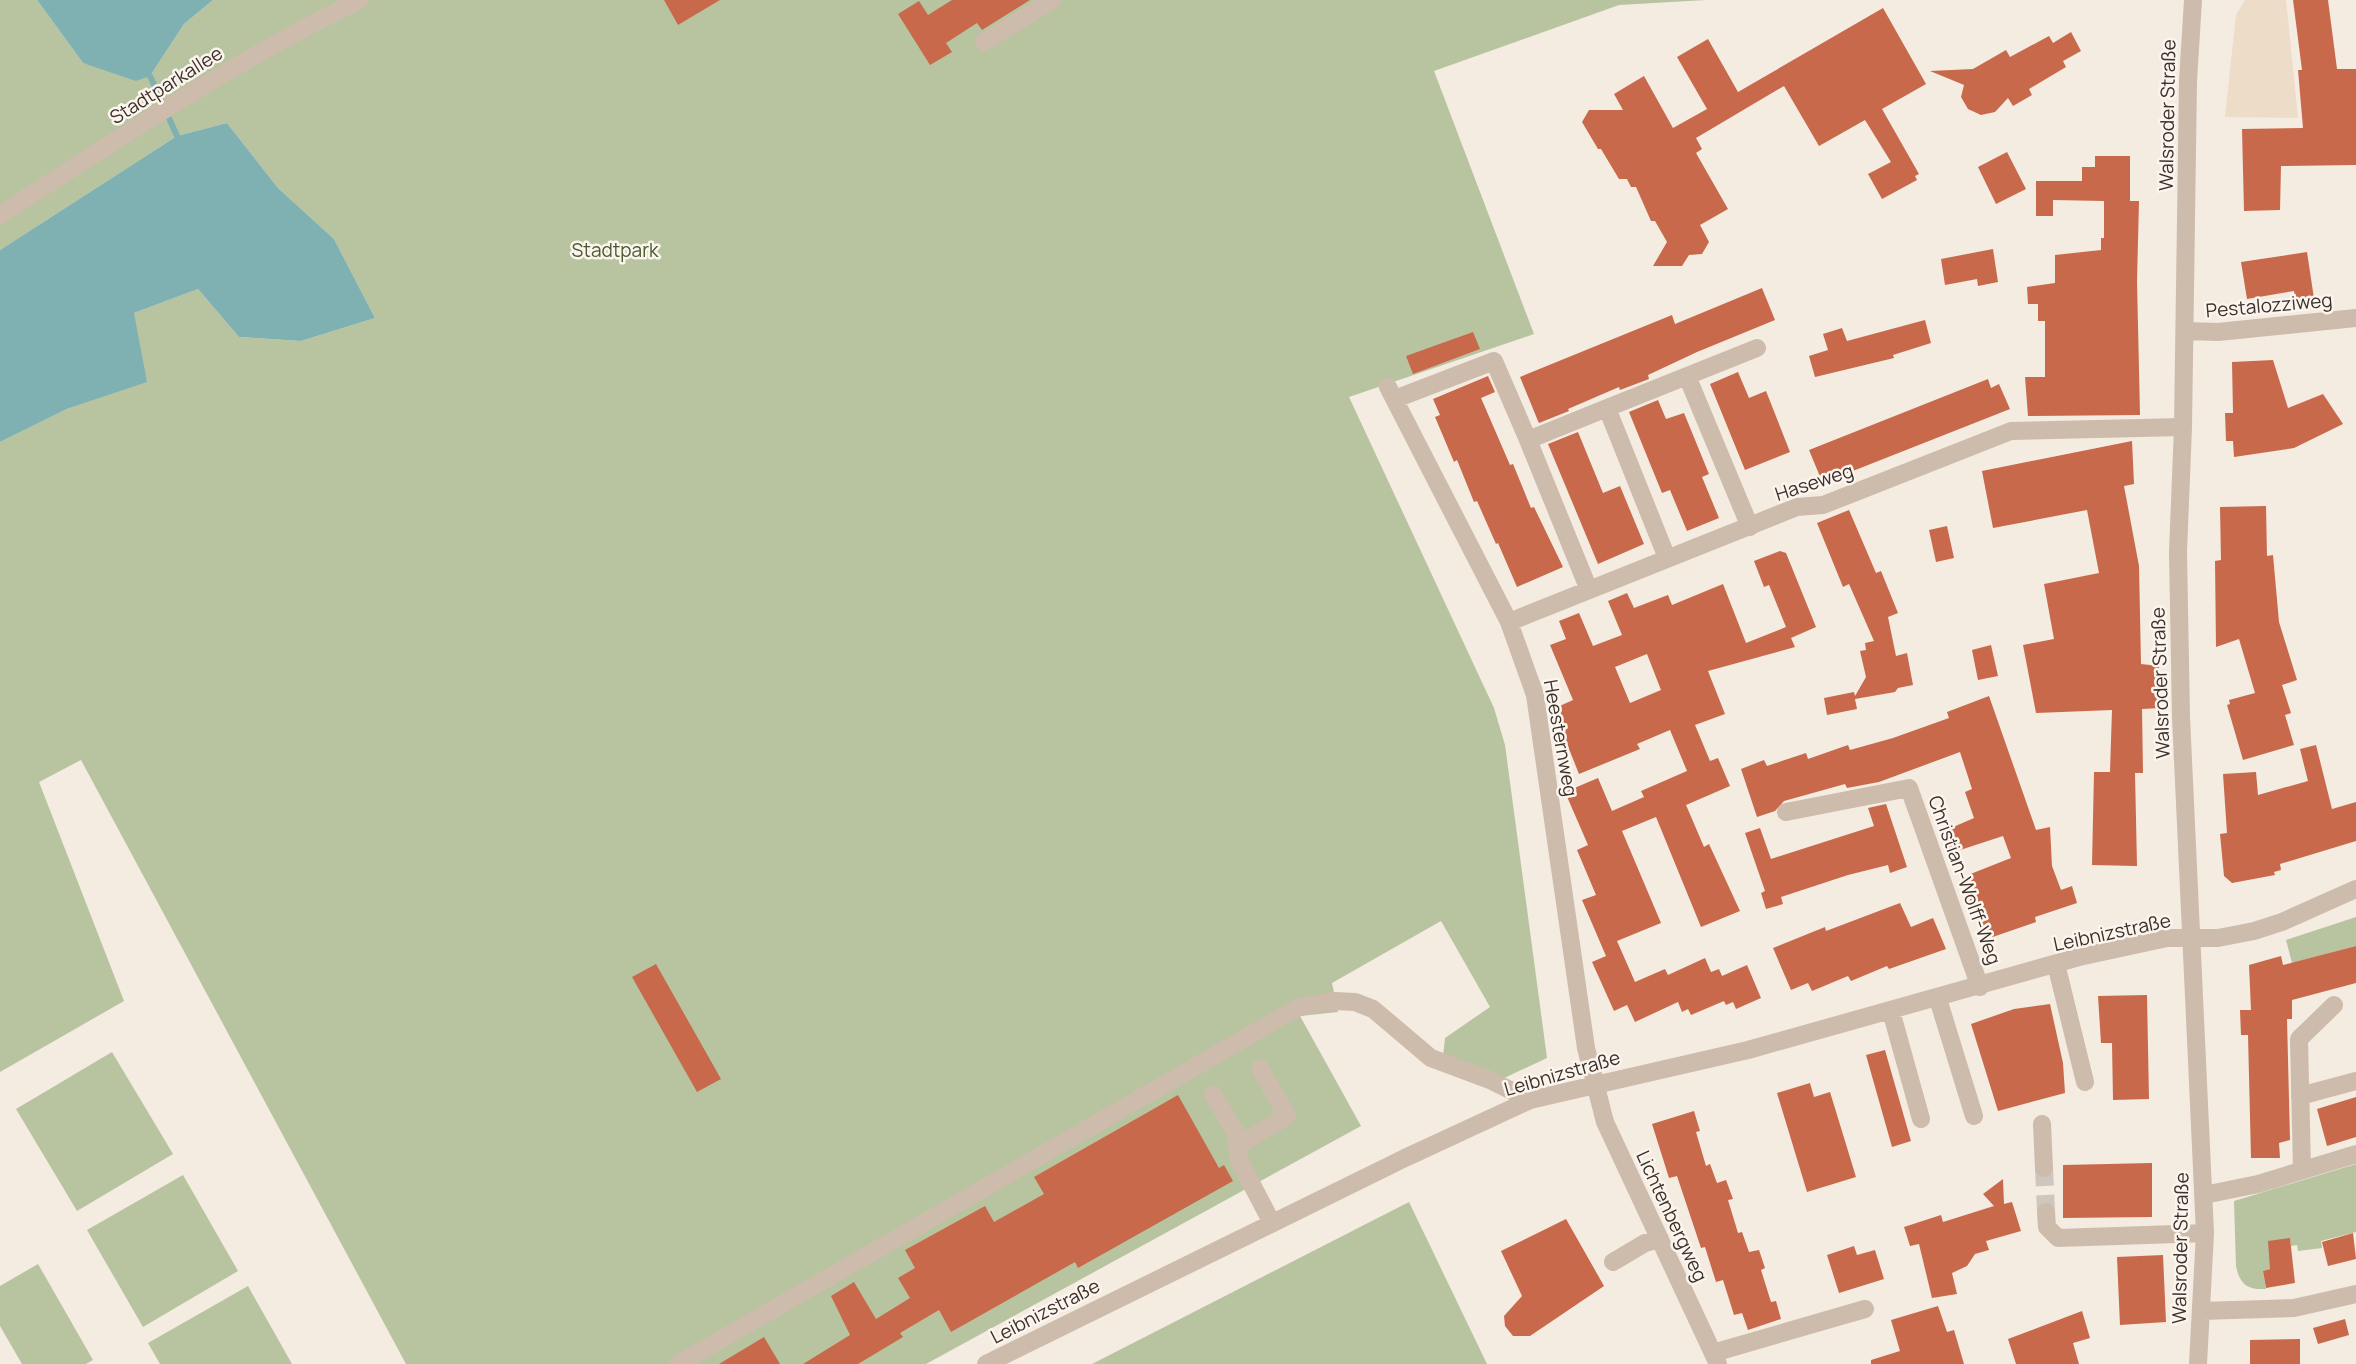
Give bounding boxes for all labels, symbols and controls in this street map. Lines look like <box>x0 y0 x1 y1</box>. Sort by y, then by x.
street label: Walsroder Straße <box>2153 39 2181 191</box>
street label: Stadtparkallee <box>105 40 227 130</box>
park label: Stadtpark <box>572 237 659 263</box>
street label: Pestalozziweg <box>2205 287 2333 323</box>
street label: Haseweg <box>1772 457 1856 507</box>
street label: Walsroder Straße <box>2144 607 2176 759</box>
street label: Heesternweg <box>1538 678 1584 798</box>
street label: Christian-Wolff-Weg <box>1922 792 2008 968</box>
street label: Leibnizstraße <box>2051 907 2173 957</box>
street label: Leibnizstraße <box>1501 1044 1623 1102</box>
street label: Lichtenbergweg <box>1630 1146 1714 1286</box>
street label: Walsroder Straße <box>2166 1172 2194 1324</box>
street label: Leibnizstraße <box>986 1272 1104 1350</box>

